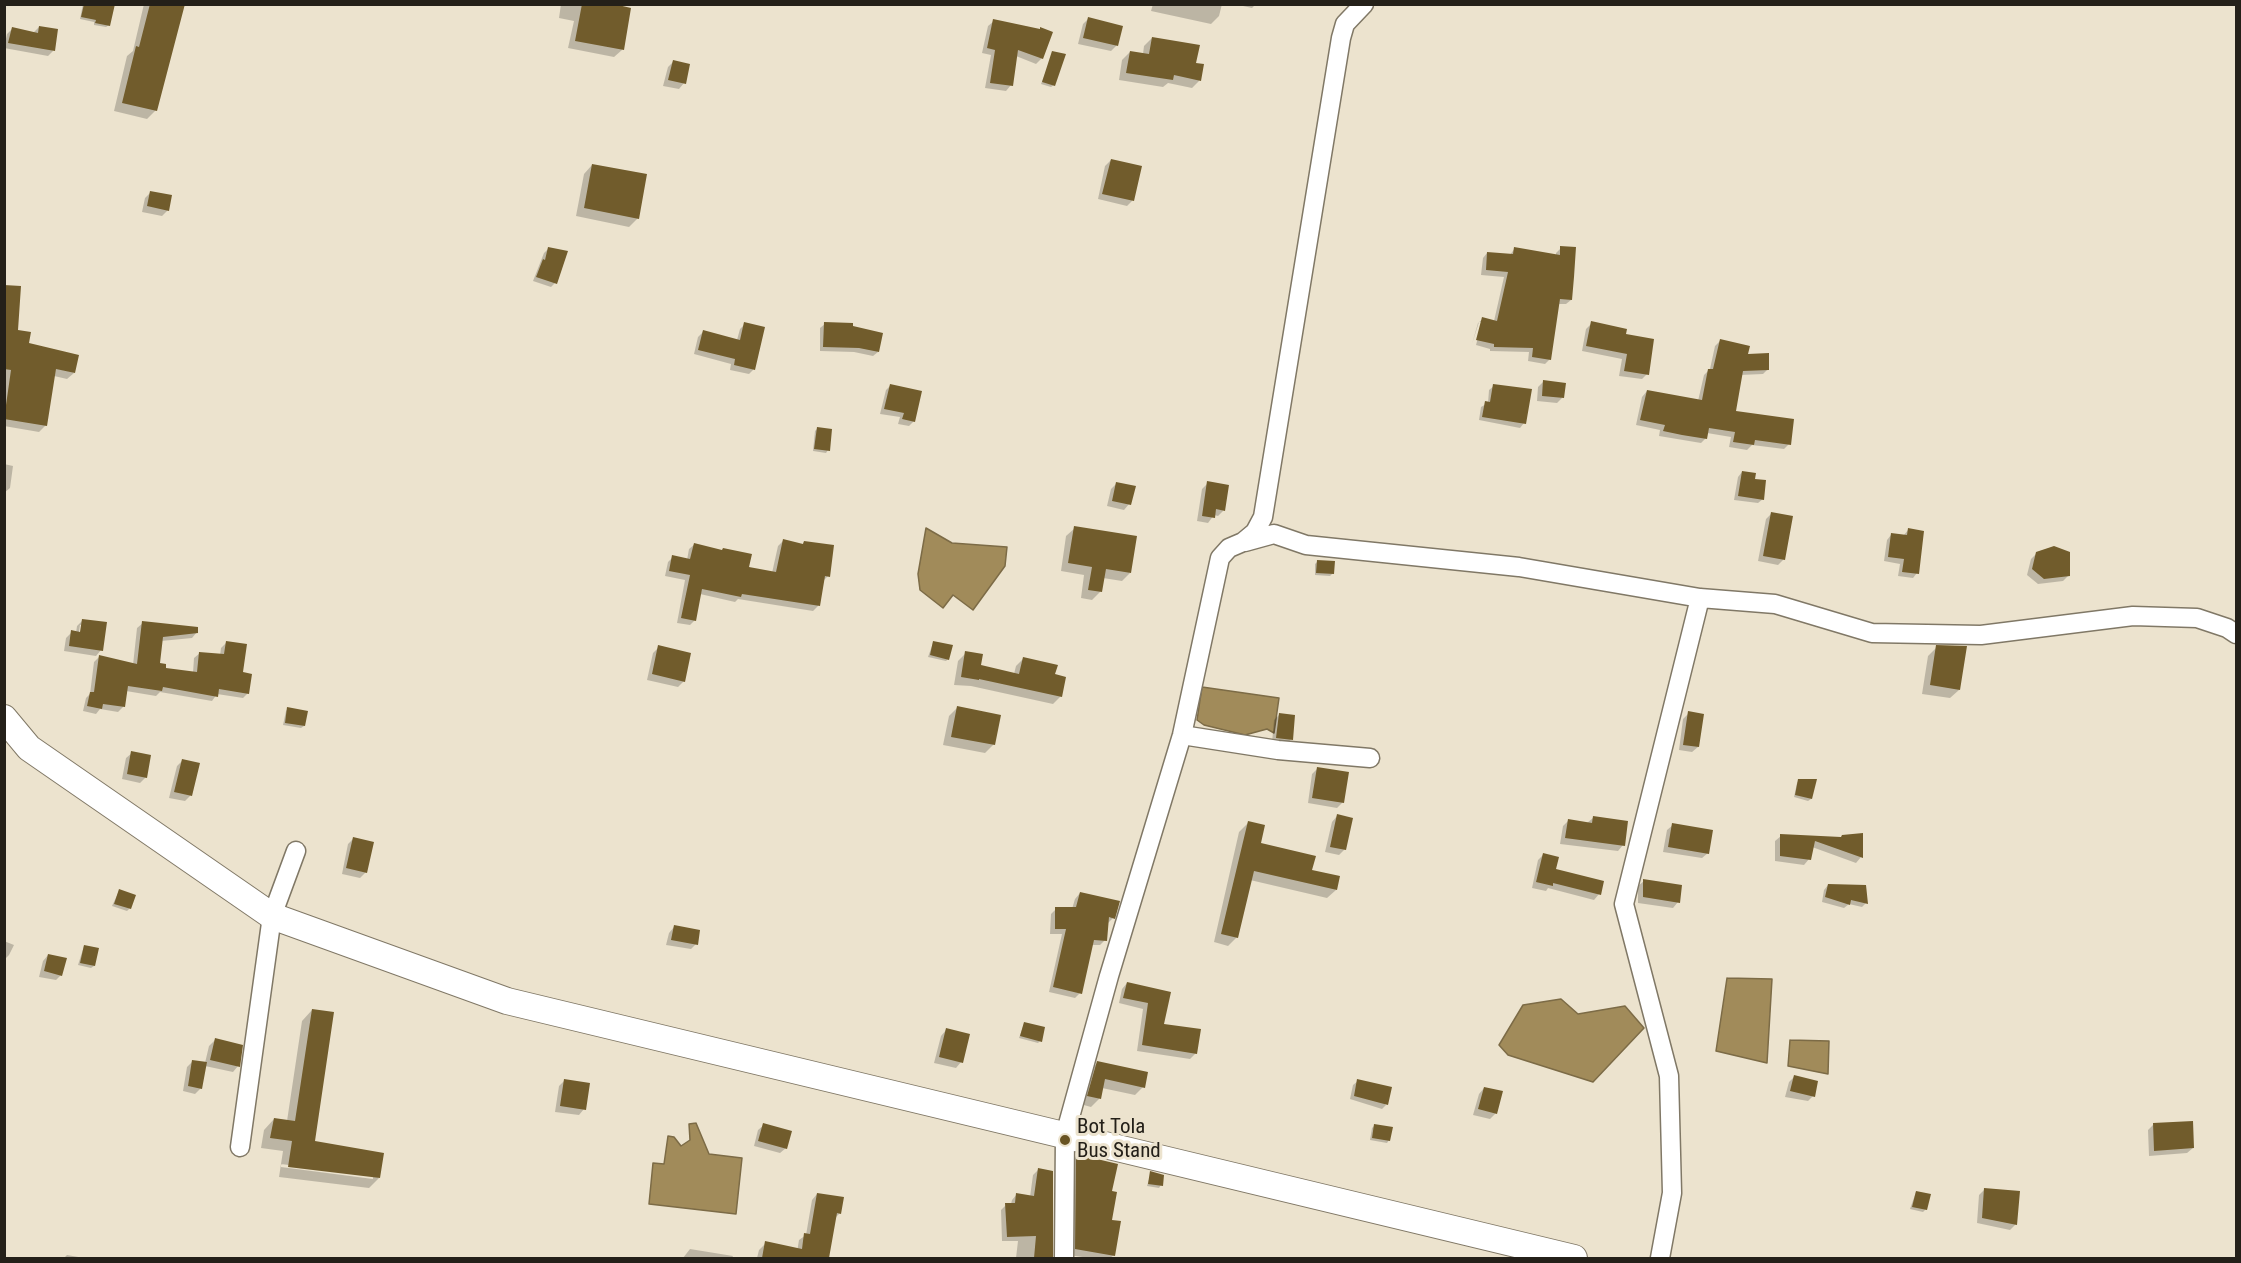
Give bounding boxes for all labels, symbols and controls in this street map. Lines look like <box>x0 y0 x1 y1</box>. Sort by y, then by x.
place label: Bot Tola Bus Stand <box>1077 1115 1161 1165</box>
marker: Bot Tola Bus Stand <box>1058 1133 1072 1147</box>

